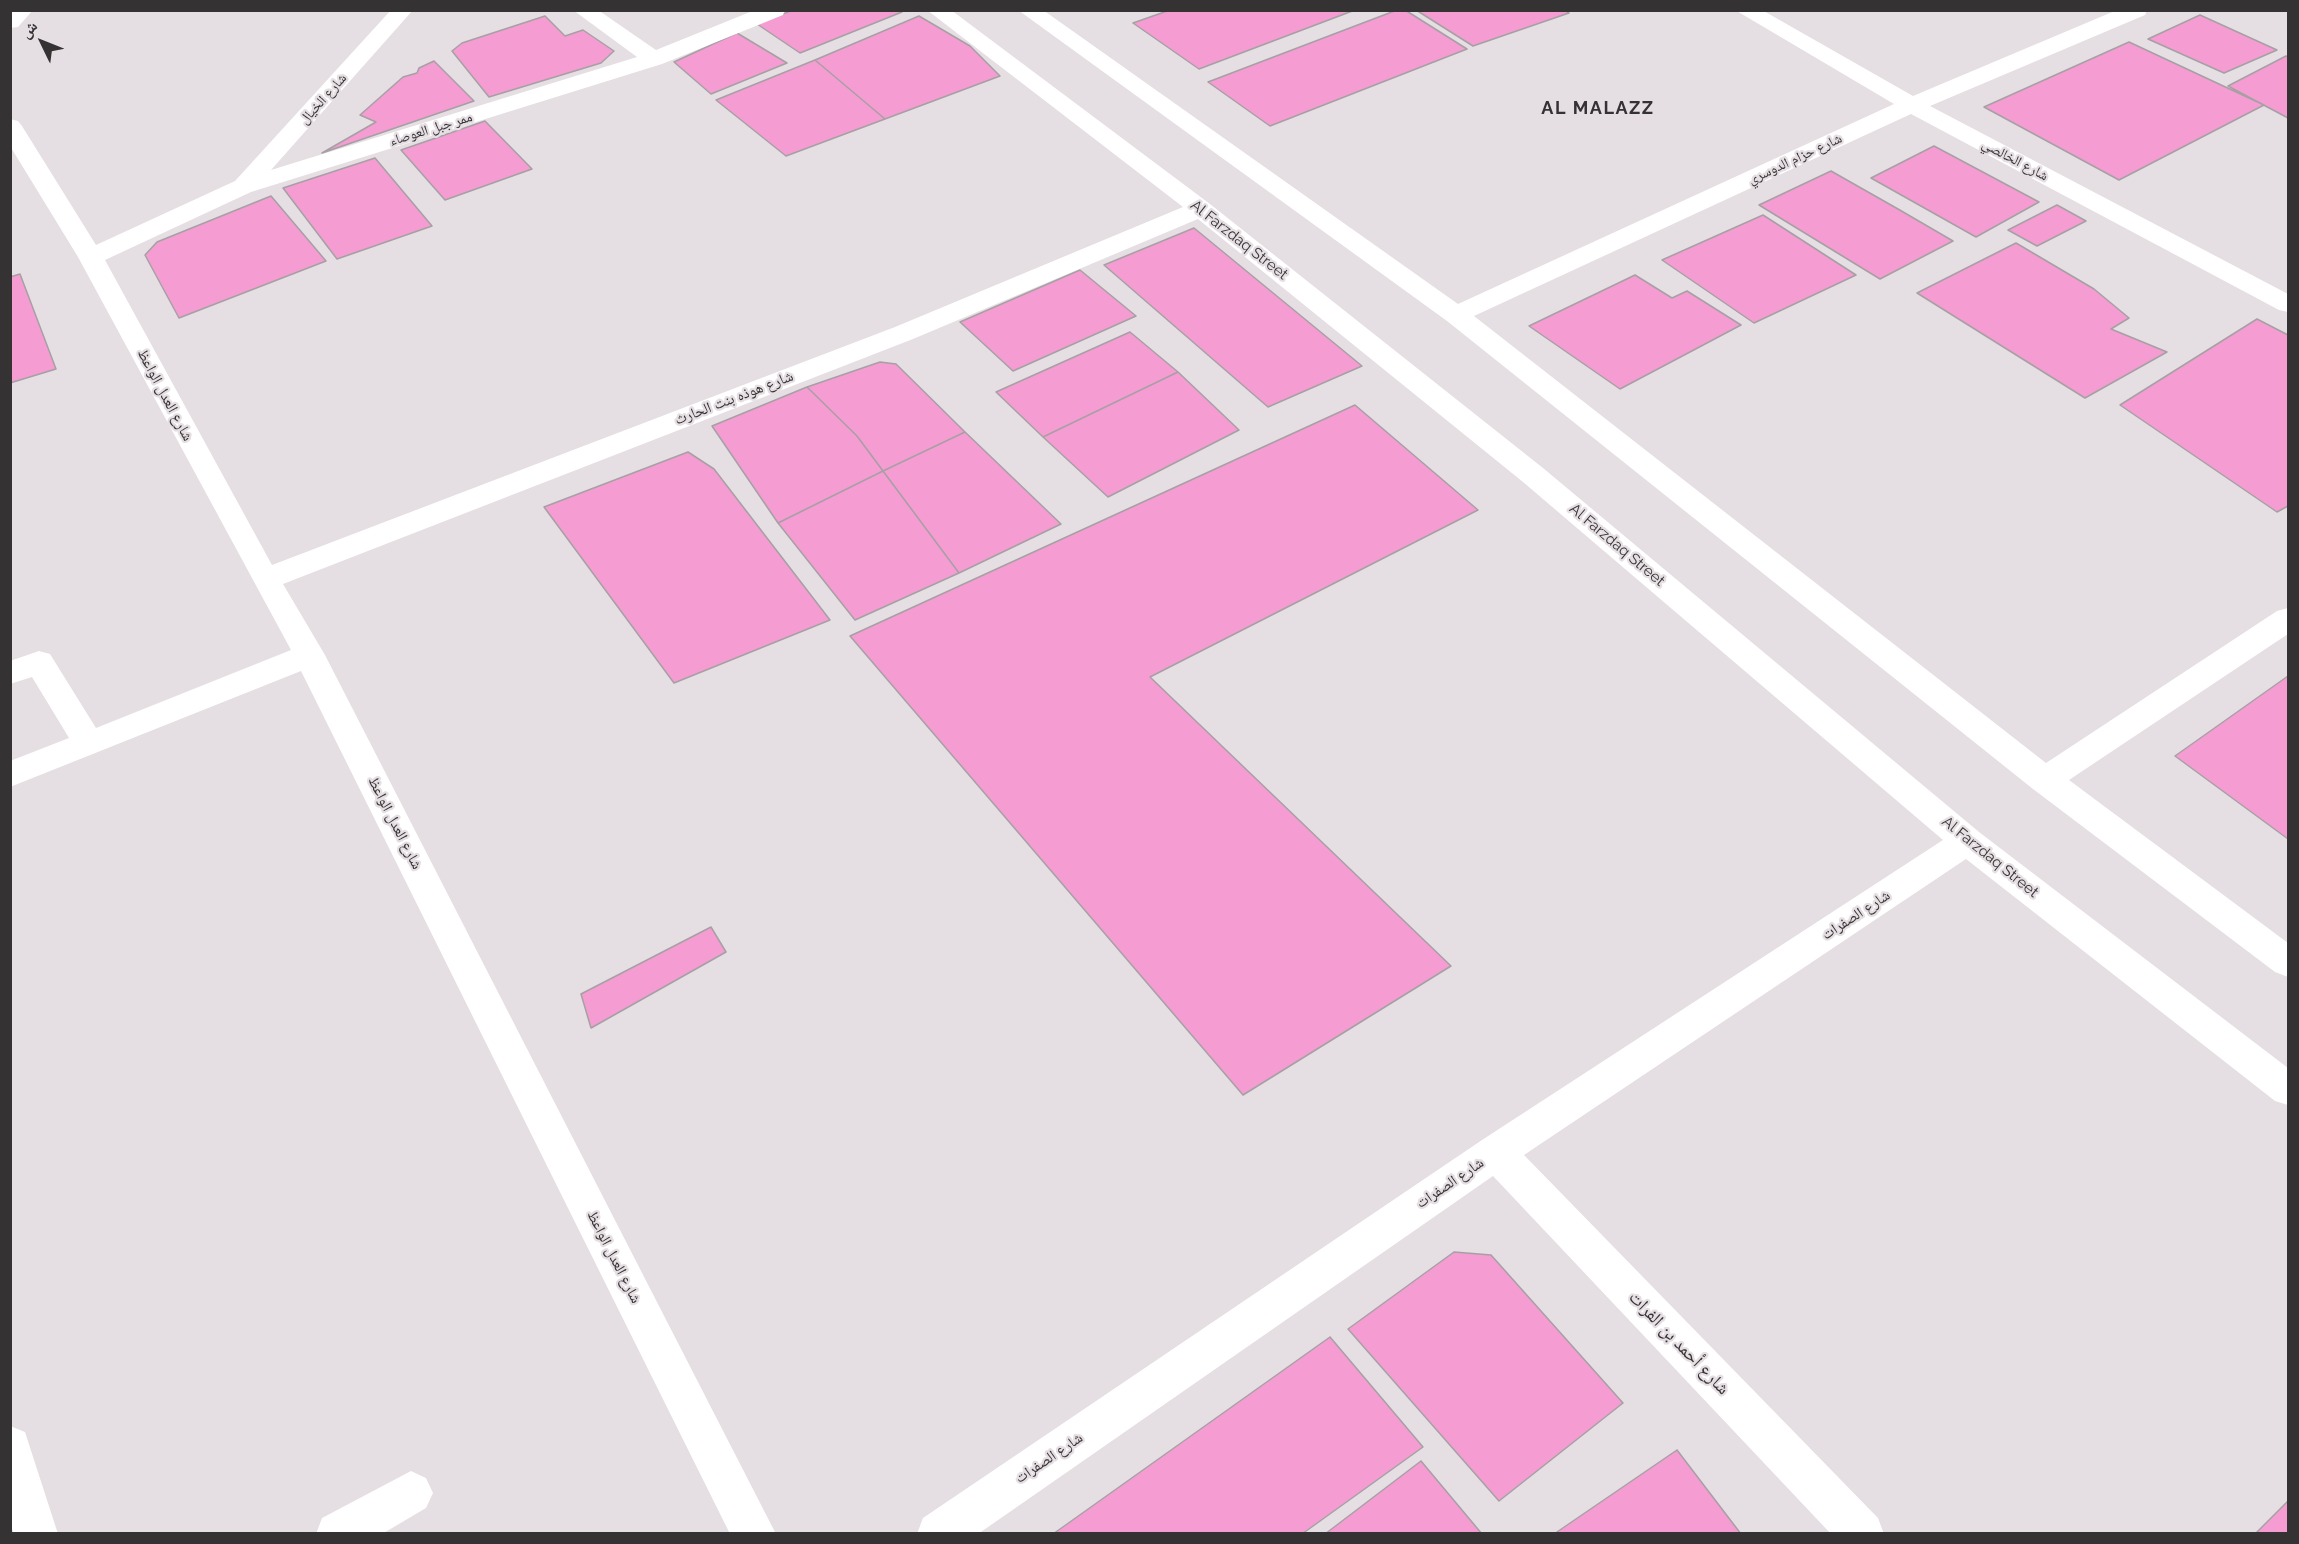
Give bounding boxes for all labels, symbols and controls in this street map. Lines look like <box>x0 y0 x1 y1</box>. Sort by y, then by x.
north arrow <box>12 12 72 72</box>
text: ش <box>16 17 41 42</box>
street label: شارع الخيال <box>296 70 350 128</box>
district label: AL MALAZZ <box>1541 98 1655 120</box>
street label: ممر جبل العوصاء <box>388 108 474 150</box>
street label: شارع حزام الدوسري <box>1745 130 1845 188</box>
street label: شارع الخالصي <box>1979 135 2051 185</box>
street label: Al Farzdaq Street <box>1187 196 1291 284</box>
street label: شارع العدل الواعظ <box>133 346 197 444</box>
street label: شارع هوذه بنت الحارث <box>672 367 796 429</box>
street label: Al Farzdaq Street <box>1566 500 1668 590</box>
street label: شارع العدل الواعظ <box>364 774 426 872</box>
street label: Al Farzdaq Street <box>1938 813 2042 901</box>
street label: شارع الصفرات <box>1818 886 1894 944</box>
street label: شارع الصفرات <box>1413 1154 1487 1212</box>
street label: شارع العدل الواعظ <box>583 1208 645 1306</box>
street label: شارع أحمد بن الفرات <box>1624 1287 1734 1399</box>
street label: شارع الصفرات <box>1012 1429 1086 1487</box>

